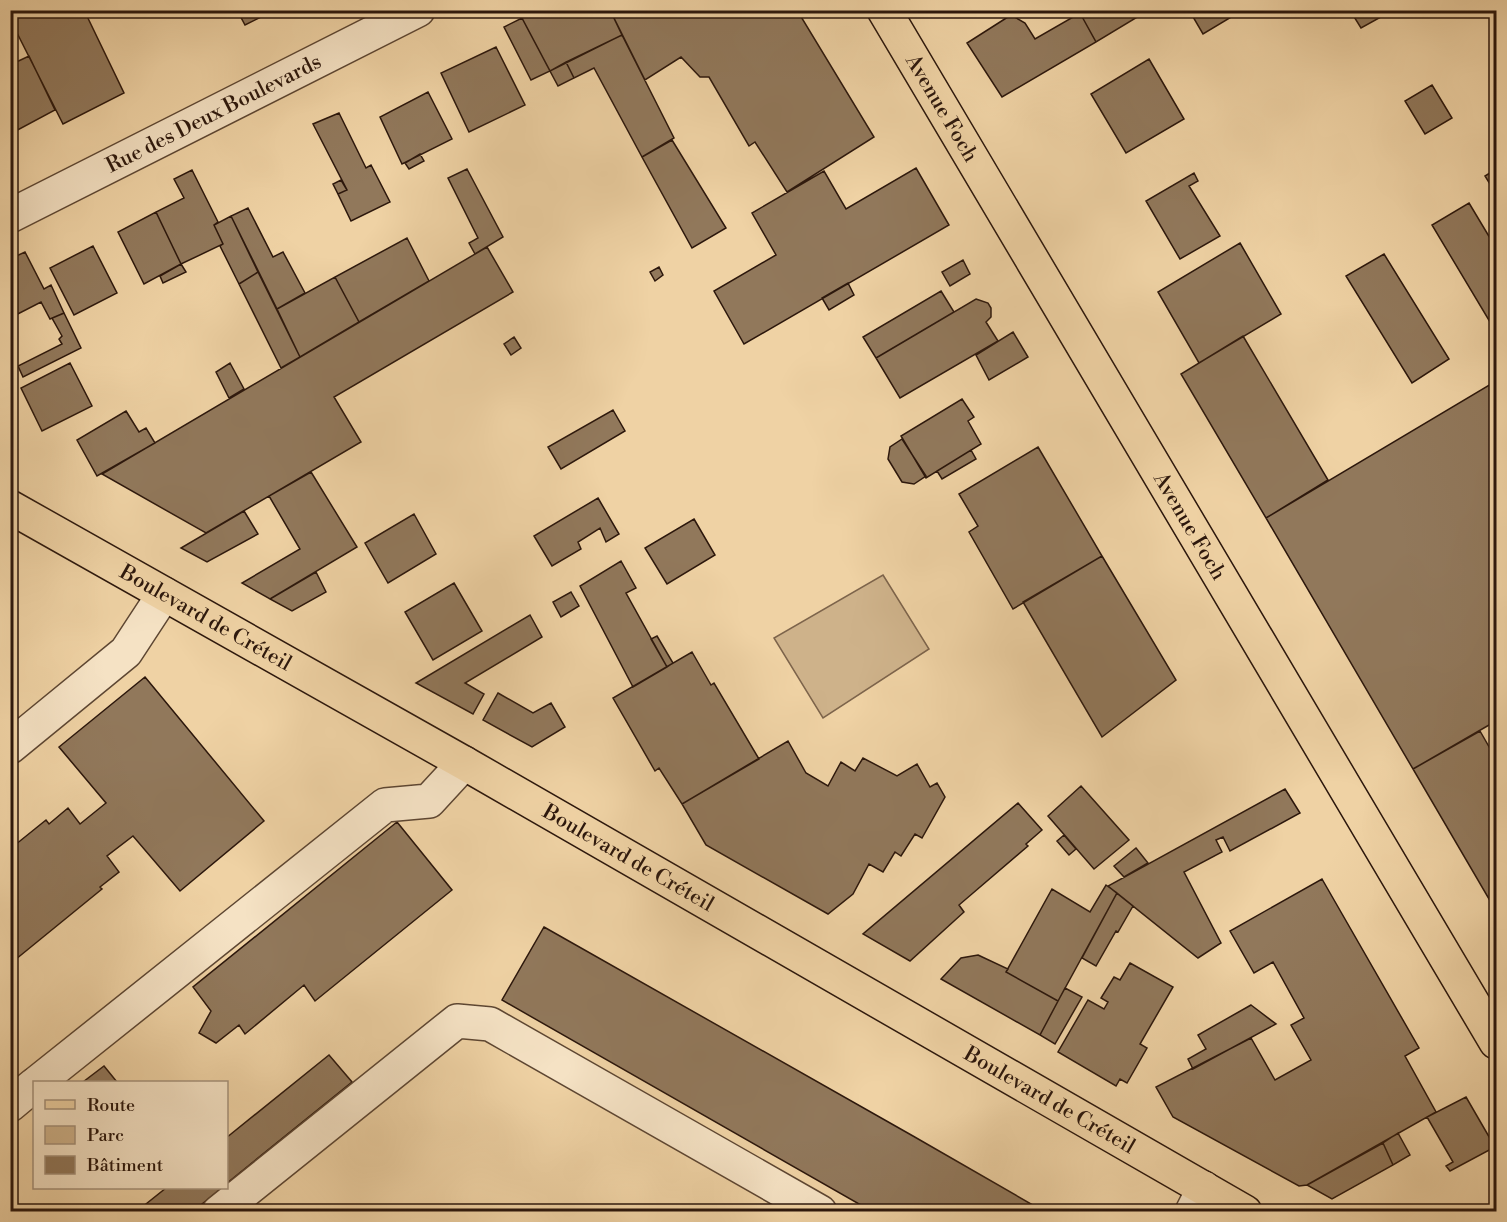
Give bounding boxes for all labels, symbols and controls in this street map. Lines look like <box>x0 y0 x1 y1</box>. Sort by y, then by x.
street label: Rue des Deux Boulevards <box>102 49 326 179</box>
street label: Avenue Foch <box>899 49 983 168</box>
street label: Avenue Foch <box>1147 467 1231 586</box>
street label: Boulevard de Créteil <box>114 559 296 677</box>
street label: Boulevard de Créteil <box>537 799 718 918</box>
street label: Boulevard de Créteil <box>958 1041 1140 1160</box>
legend <box>33 1081 228 1189</box>
text: Route <box>87 1094 135 1117</box>
text: Parc <box>87 1124 124 1147</box>
text: Bâtiment <box>86 1154 164 1177</box>

